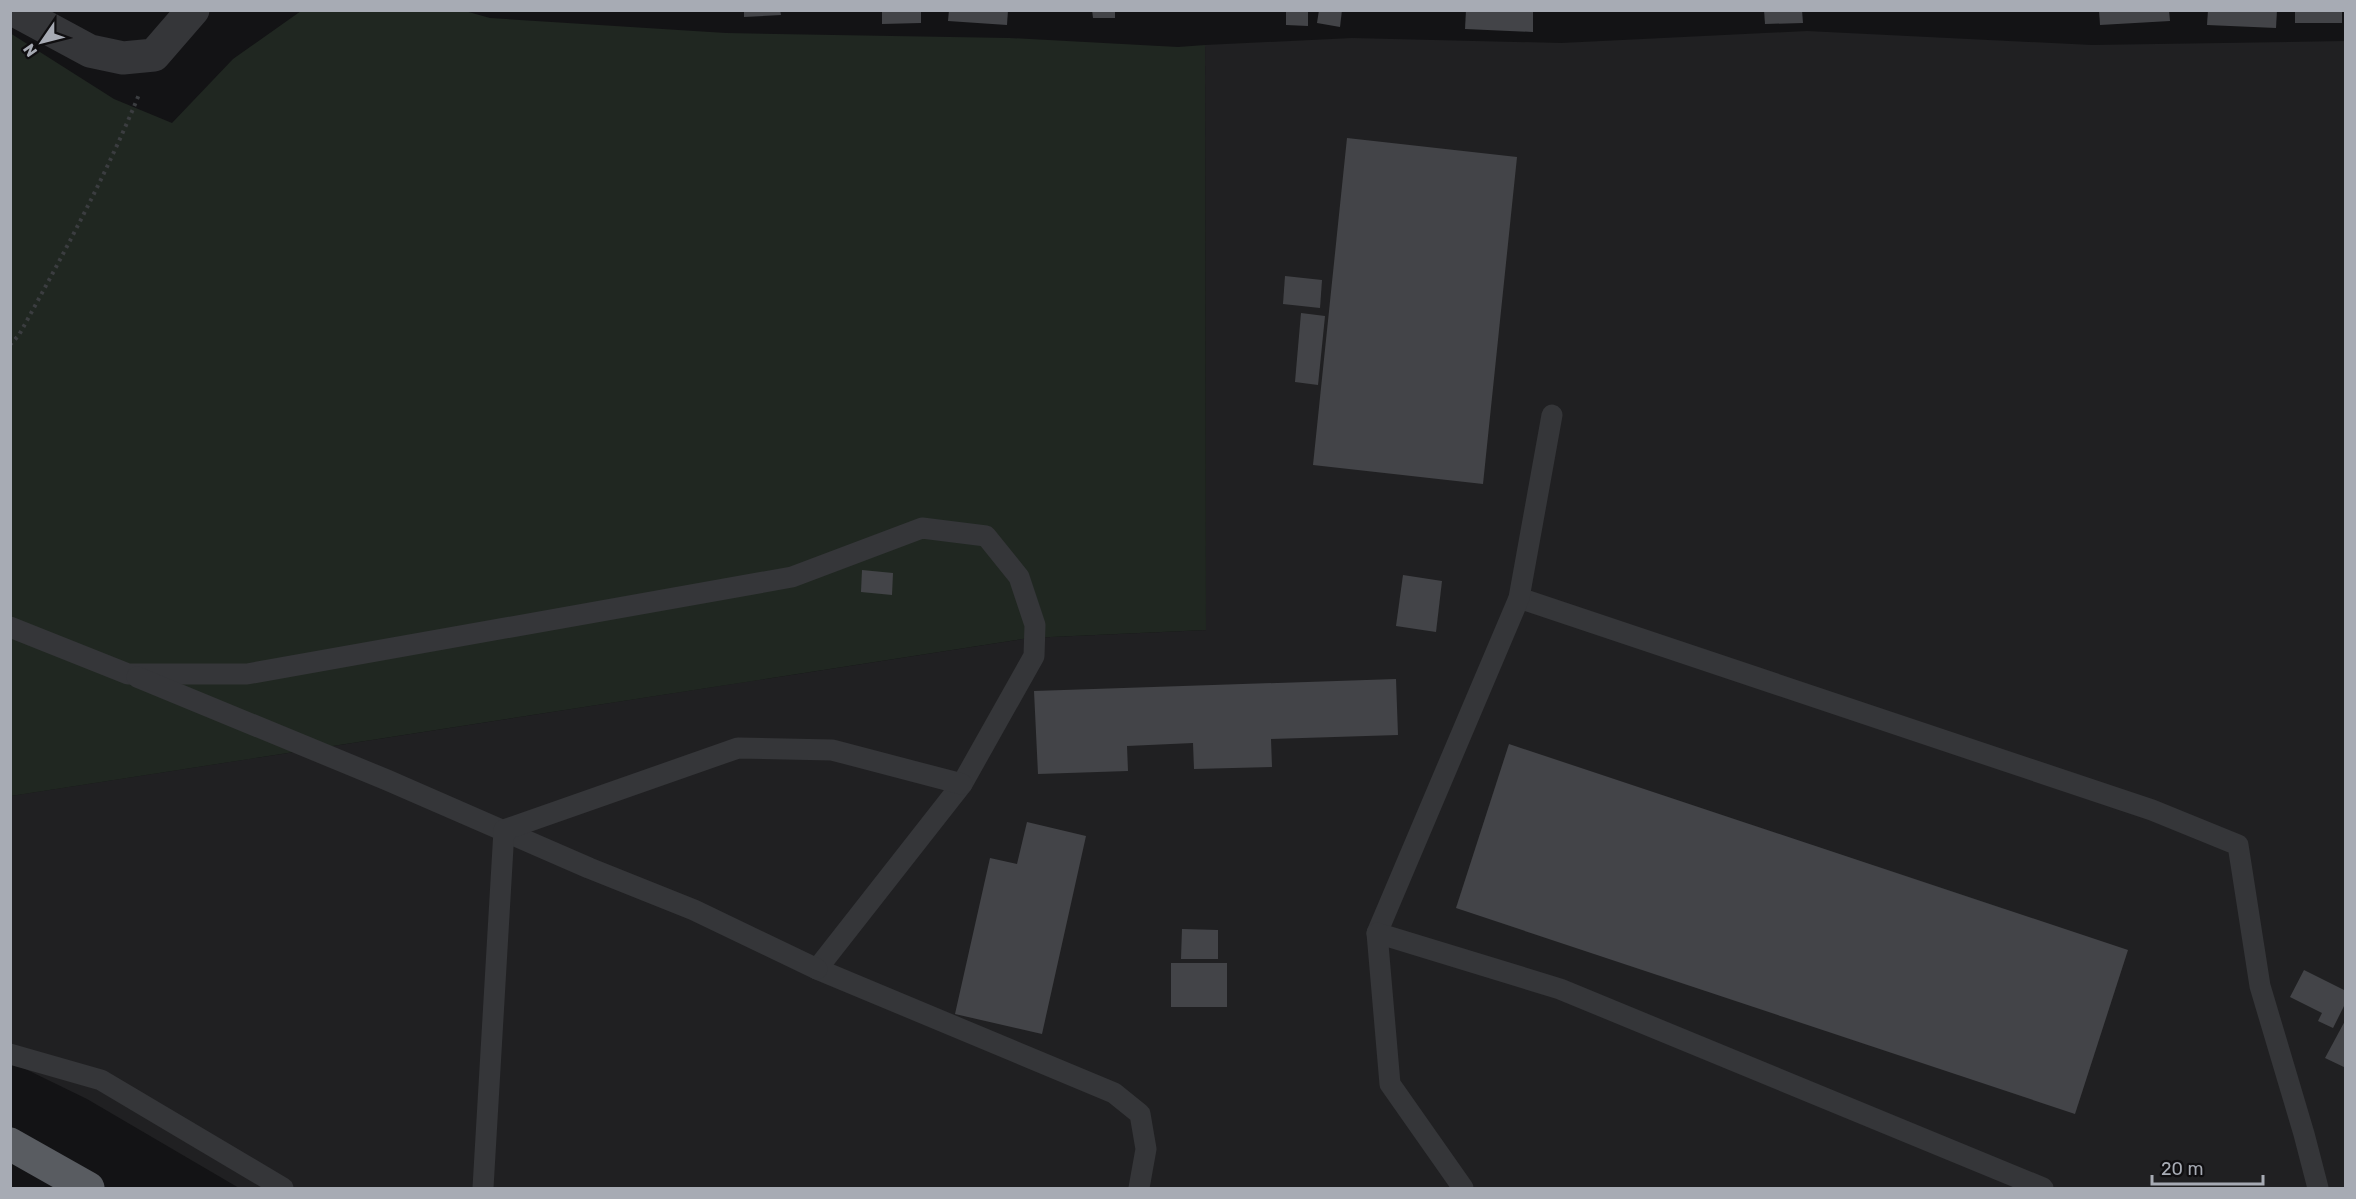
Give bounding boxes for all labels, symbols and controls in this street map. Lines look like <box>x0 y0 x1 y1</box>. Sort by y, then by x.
north arrow <box>12 12 72 72</box>
text: N <box>19 40 41 60</box>
scale bar <box>2152 1148 2263 1186</box>
text: 20 m <box>2161 1158 2203 1180</box>

